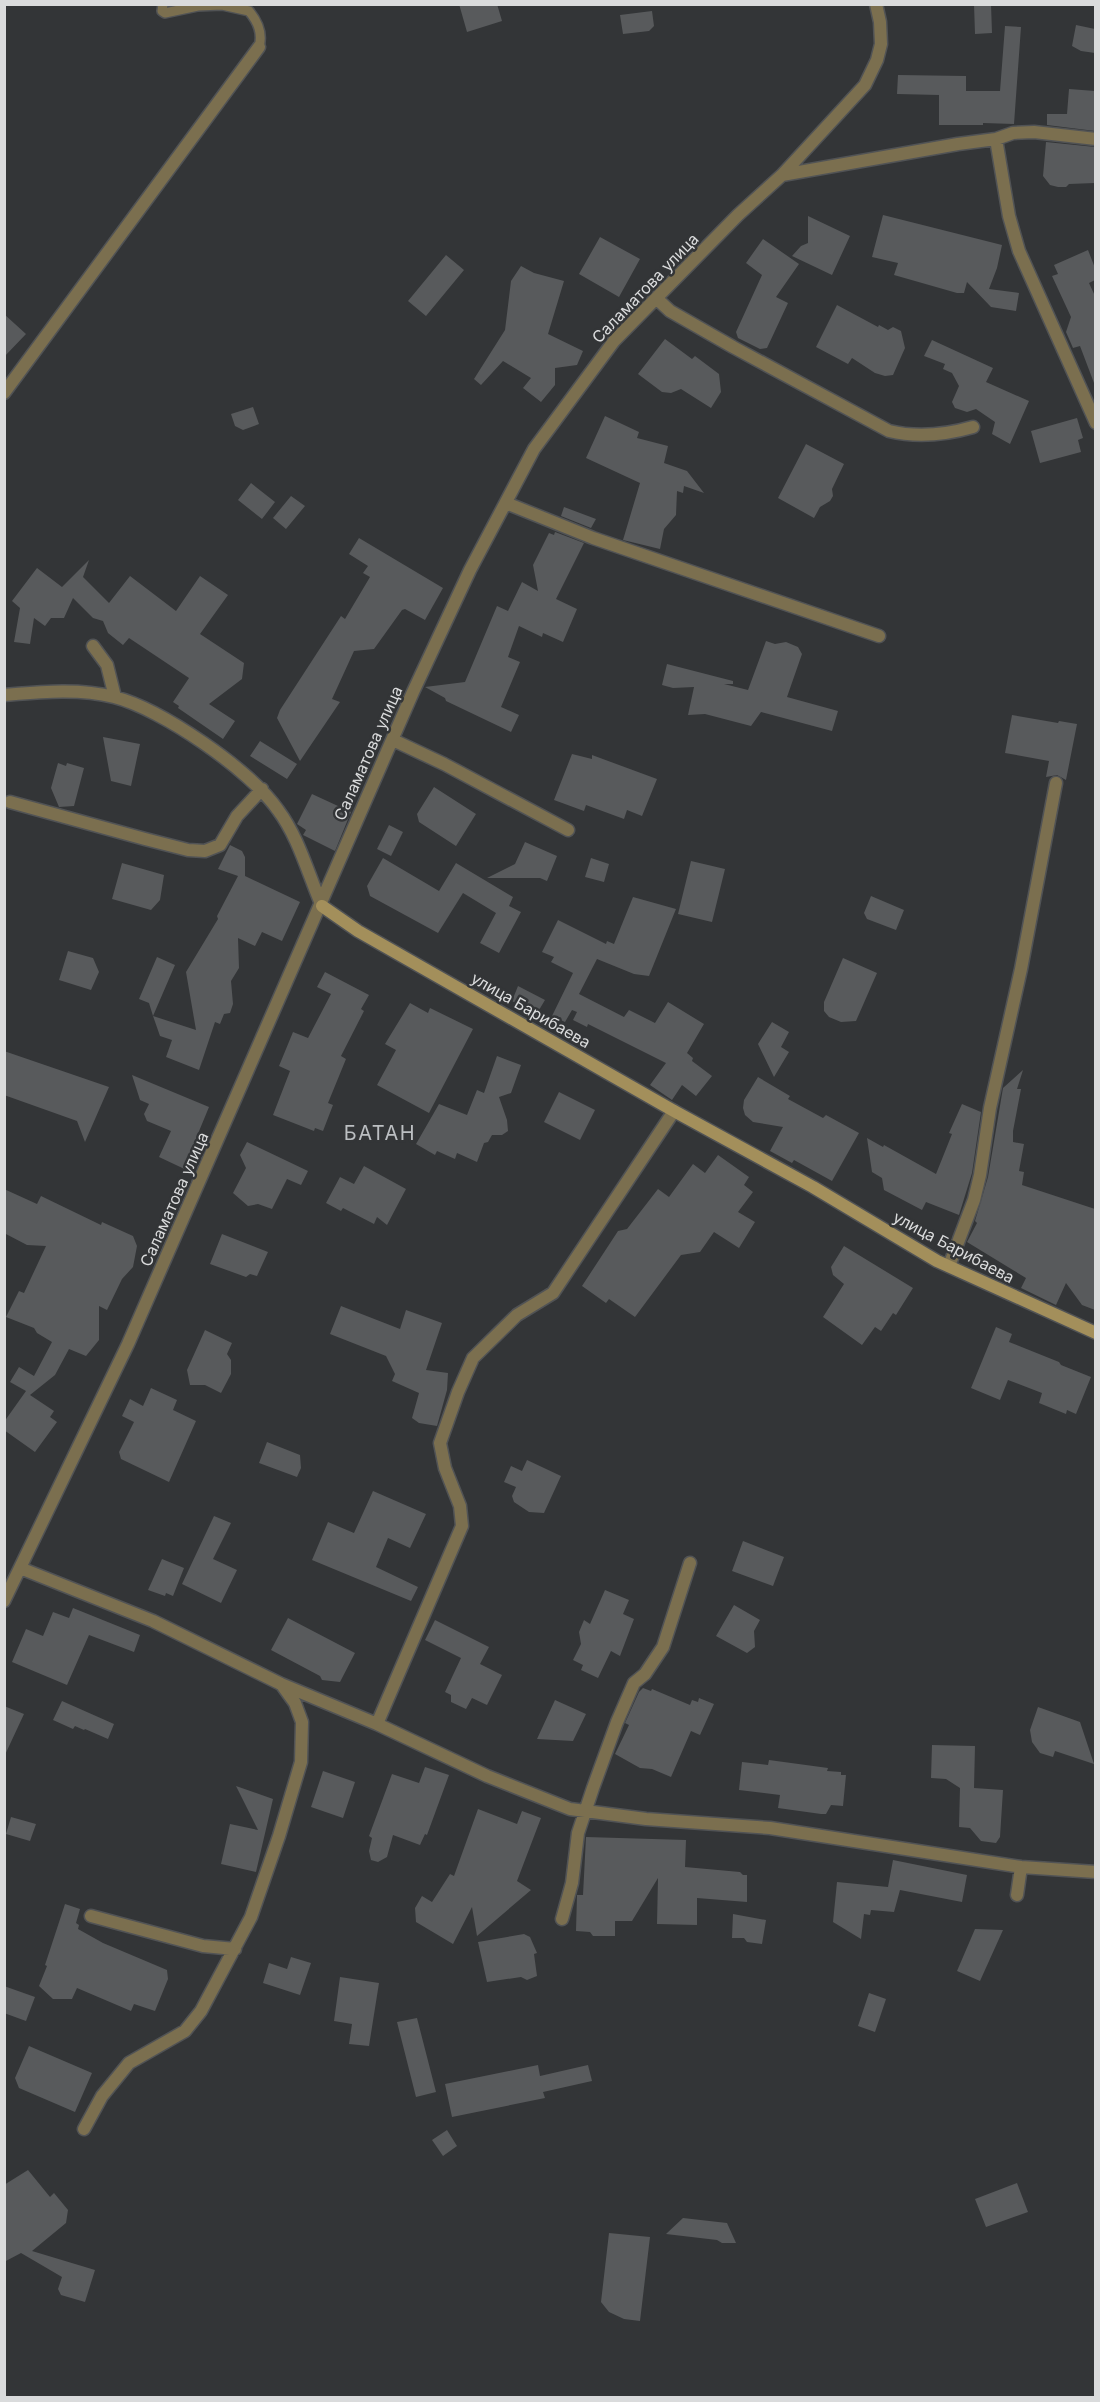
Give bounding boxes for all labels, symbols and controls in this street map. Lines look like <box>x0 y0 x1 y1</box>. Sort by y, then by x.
street label: Саламатова улица <box>587 229 703 347</box>
street label: Саламатова улица <box>329 683 407 823</box>
street label: улица Барибаева <box>468 968 594 1052</box>
district label: БАТАН <box>344 1121 416 1145</box>
street label: Саламатова улица <box>135 1129 213 1269</box>
street label: улица Барибаева <box>890 1207 1018 1287</box>

